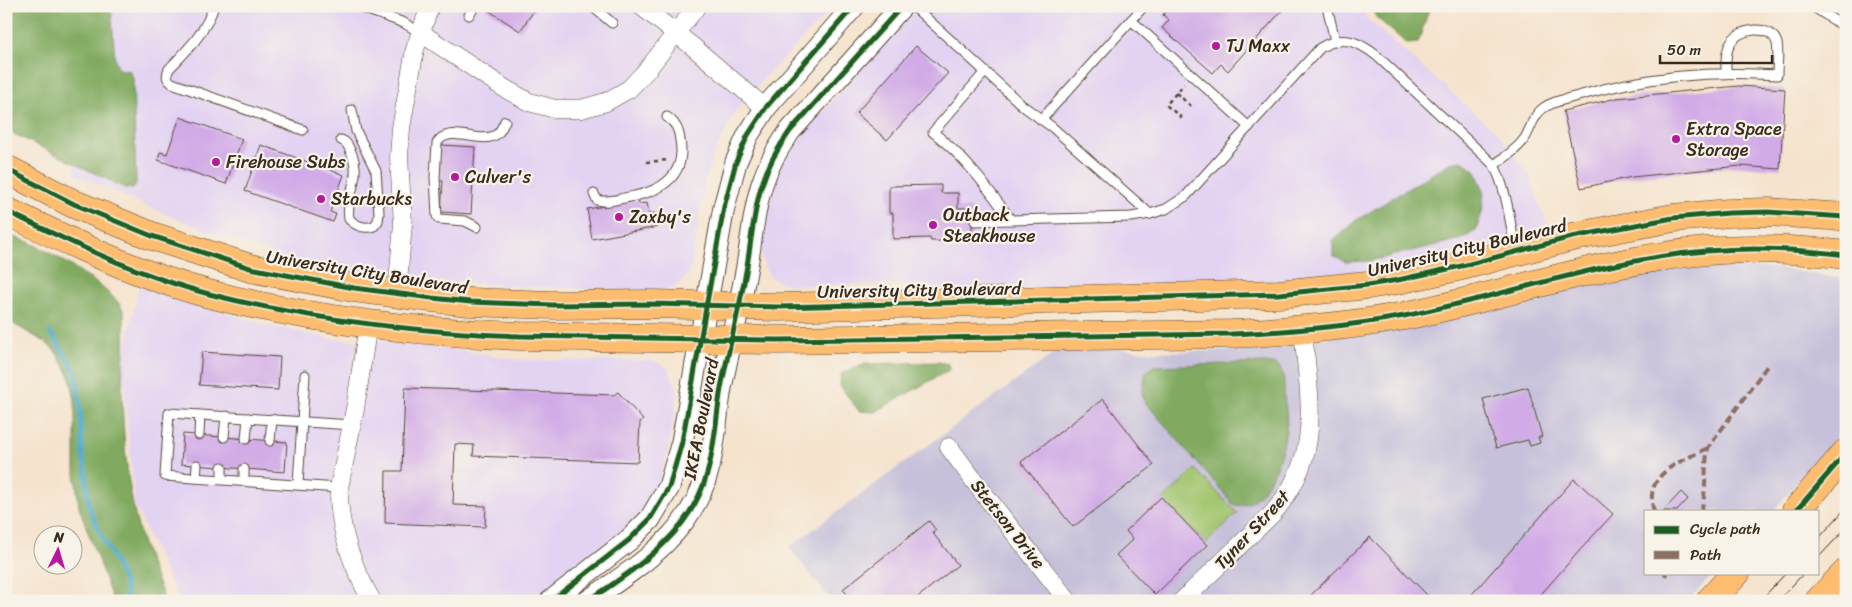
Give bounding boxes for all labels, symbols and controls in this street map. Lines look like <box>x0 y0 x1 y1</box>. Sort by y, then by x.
place label: TJ Maxx <box>1226 30 1291 62</box>
scale bar <box>1660 32 1772 64</box>
text: 50 m <box>1667 37 1702 63</box>
marker: TJ Maxx <box>1210 40 1222 52</box>
place label: Extra Space Storage <box>1686 113 1782 166</box>
marker: Extra Space Storage <box>1670 133 1682 145</box>
place label: Firehouse Subs <box>226 146 347 178</box>
marker: Firehouse Subs <box>210 156 222 168</box>
place label: Culver's <box>465 161 532 193</box>
marker: Culver's <box>449 171 461 183</box>
place label: Starbucks <box>331 183 412 215</box>
marker: Starbucks <box>315 193 327 205</box>
place label: Outback Steakhouse <box>943 199 1036 252</box>
place label: Zaxby's <box>629 201 692 233</box>
street label: University City Boulevard <box>1364 209 1571 286</box>
marker: Zaxby's <box>613 211 625 223</box>
marker: Outback Steakhouse <box>927 219 939 231</box>
street label: University City Boulevard <box>264 240 472 304</box>
street label: University City Boulevard <box>817 272 1023 308</box>
street label: IKEA Boulevard <box>673 354 729 483</box>
street label: Stetson Drive <box>962 472 1054 576</box>
street label: Tyner Street <box>1206 482 1298 578</box>
legend <box>1644 510 1820 574</box>
text: Cycle path <box>1690 516 1761 542</box>
north arrow <box>32 524 82 574</box>
text: N <box>52 525 65 550</box>
text: Path <box>1690 542 1721 568</box>

